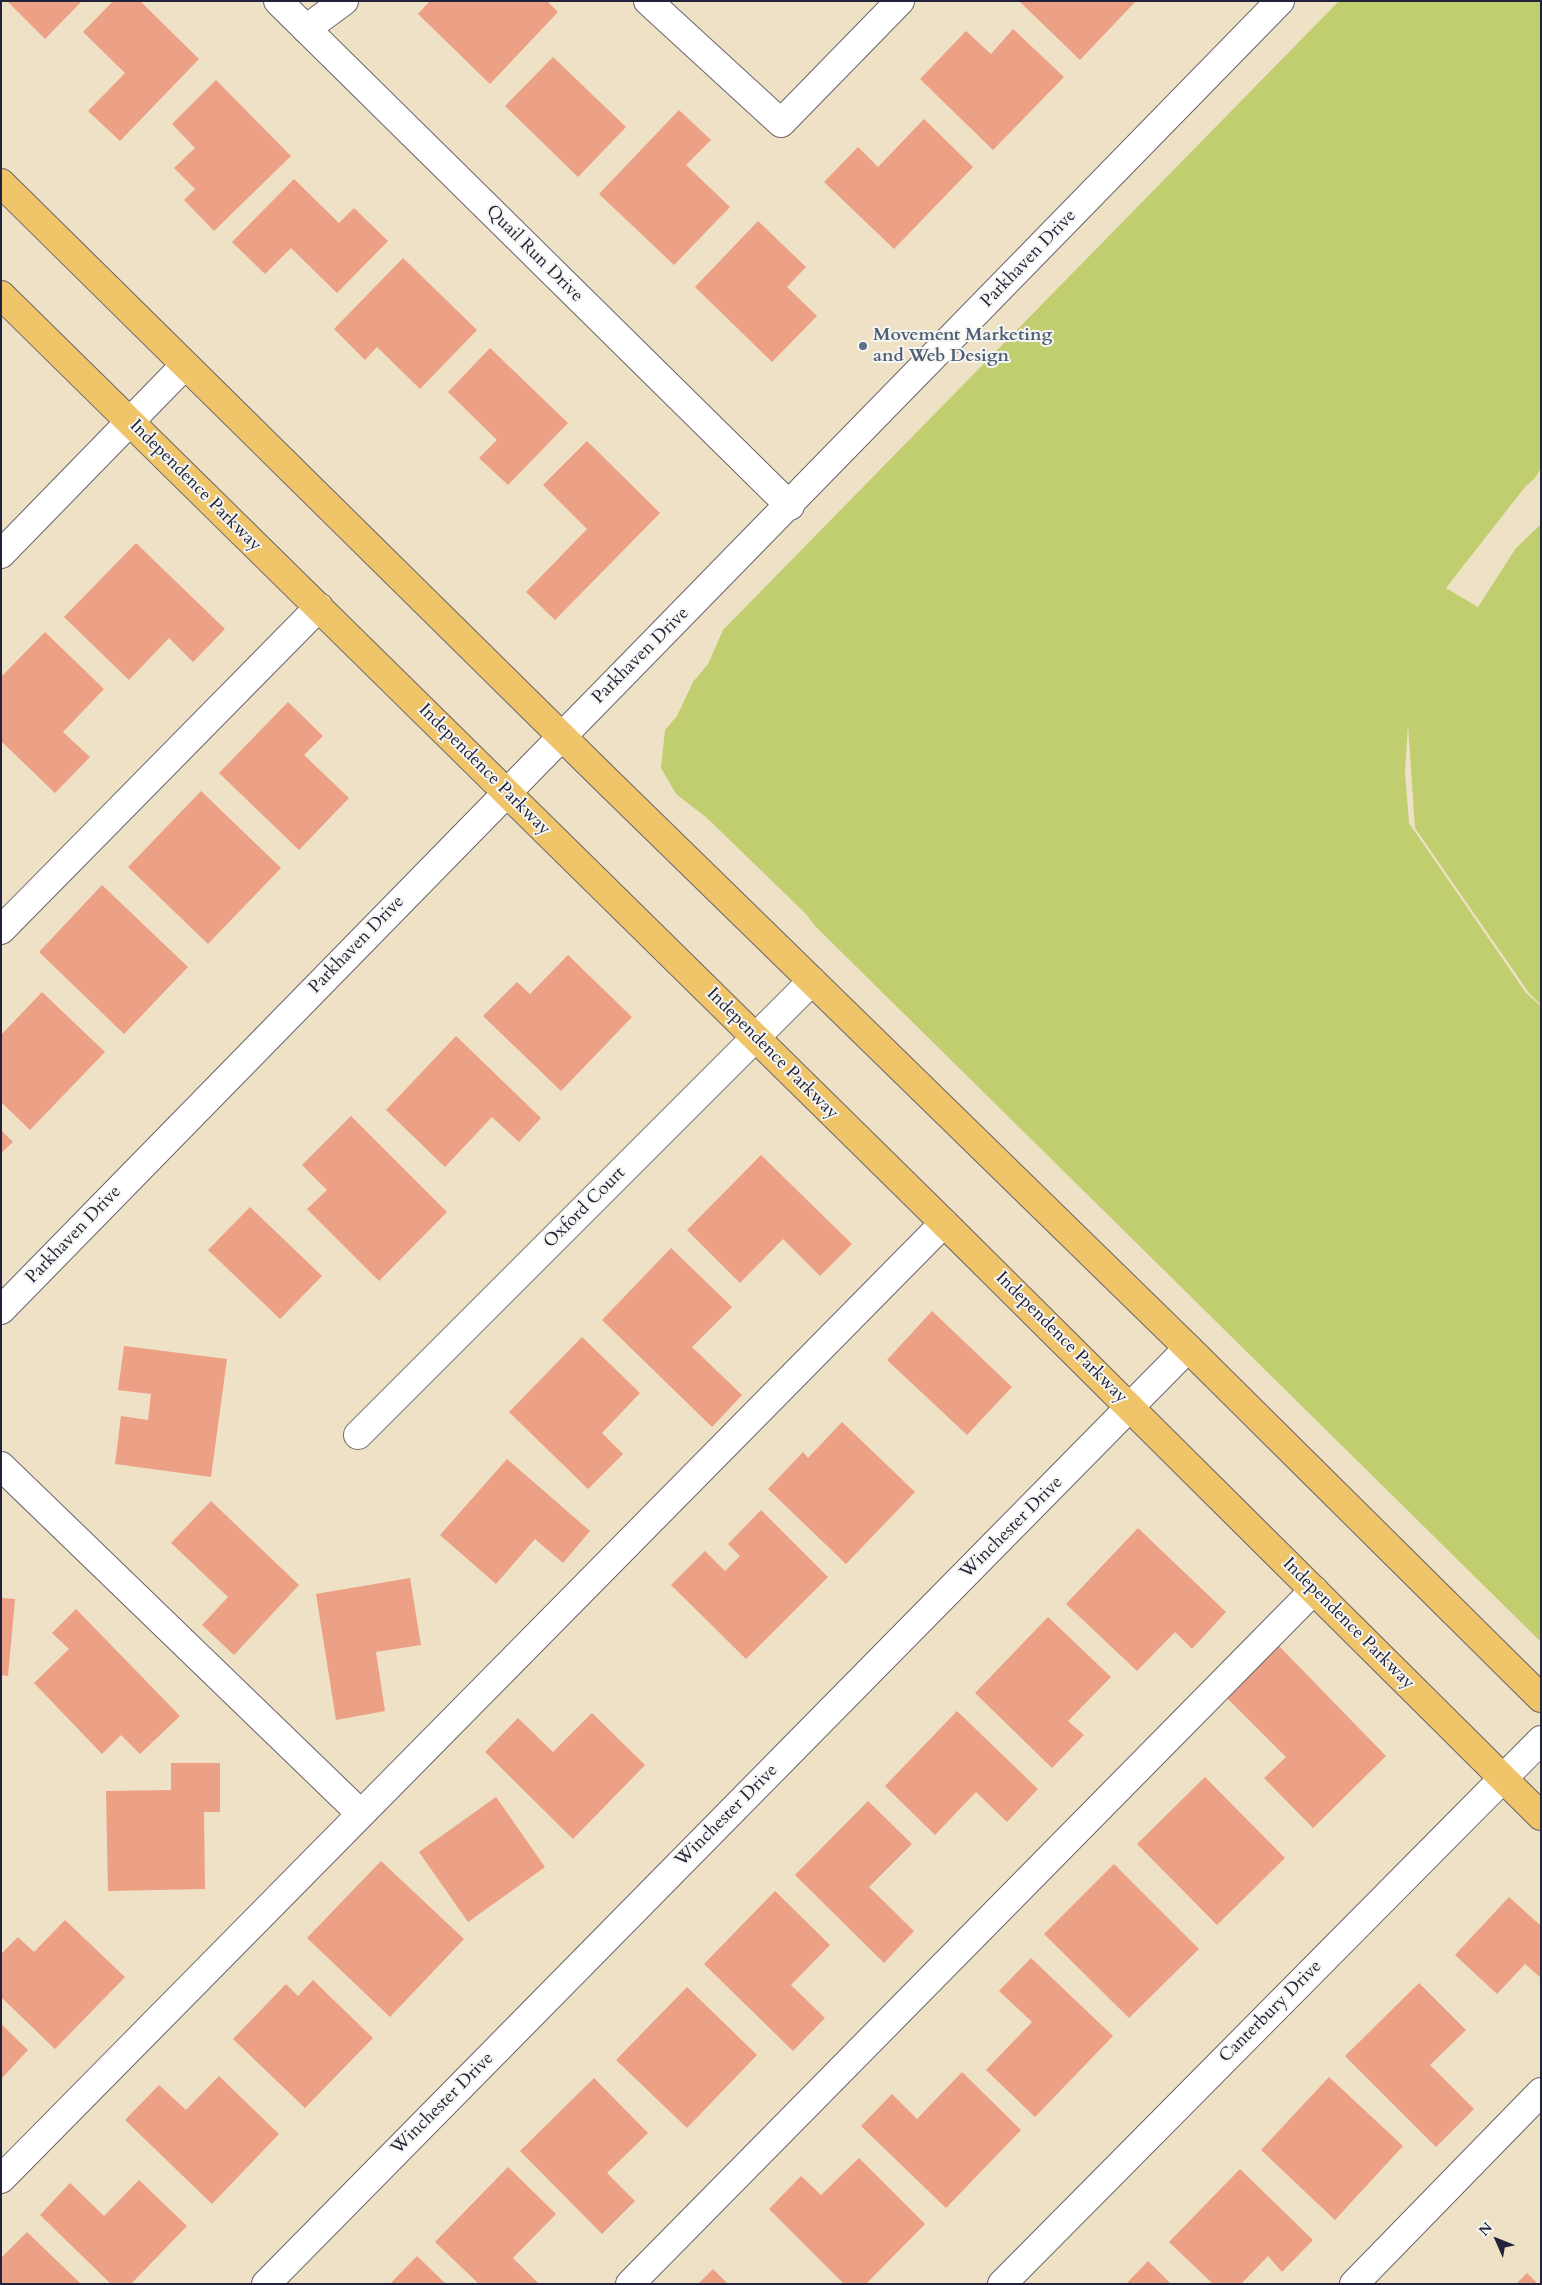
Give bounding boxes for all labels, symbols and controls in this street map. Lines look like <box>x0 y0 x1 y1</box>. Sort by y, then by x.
street label: Quail Run Drive <box>481 201 587 307</box>
street label: Parkhaven Drive <box>977 205 1081 313</box>
place label: Movement Marketing and Web Design <box>873 325 1052 368</box>
marker: Movement Marketing and Web Design <box>857 340 869 352</box>
street label: Independence Parkway <box>125 416 265 556</box>
street label: Parkhaven Drive <box>588 603 694 709</box>
street label: Independence Parkway <box>414 700 554 840</box>
street label: Parkhaven Drive <box>305 891 409 999</box>
street label: Independence Parkway <box>702 984 842 1124</box>
street label: Oxford Court <box>540 1163 630 1253</box>
street label: Parkhaven Drive <box>22 1181 126 1289</box>
street label: Independence Parkway <box>991 1268 1131 1408</box>
street label: Winchester Drive <box>956 1472 1068 1584</box>
street label: Independence Parkway <box>1278 1554 1418 1694</box>
street label: Winchester Drive <box>671 1760 783 1872</box>
street label: Canterbury Drive <box>1215 1956 1327 2068</box>
street label: Winchester Drive <box>387 2048 499 2160</box>
north arrow <box>1472 2215 1522 2265</box>
text: N <box>1475 2218 1497 2240</box>

